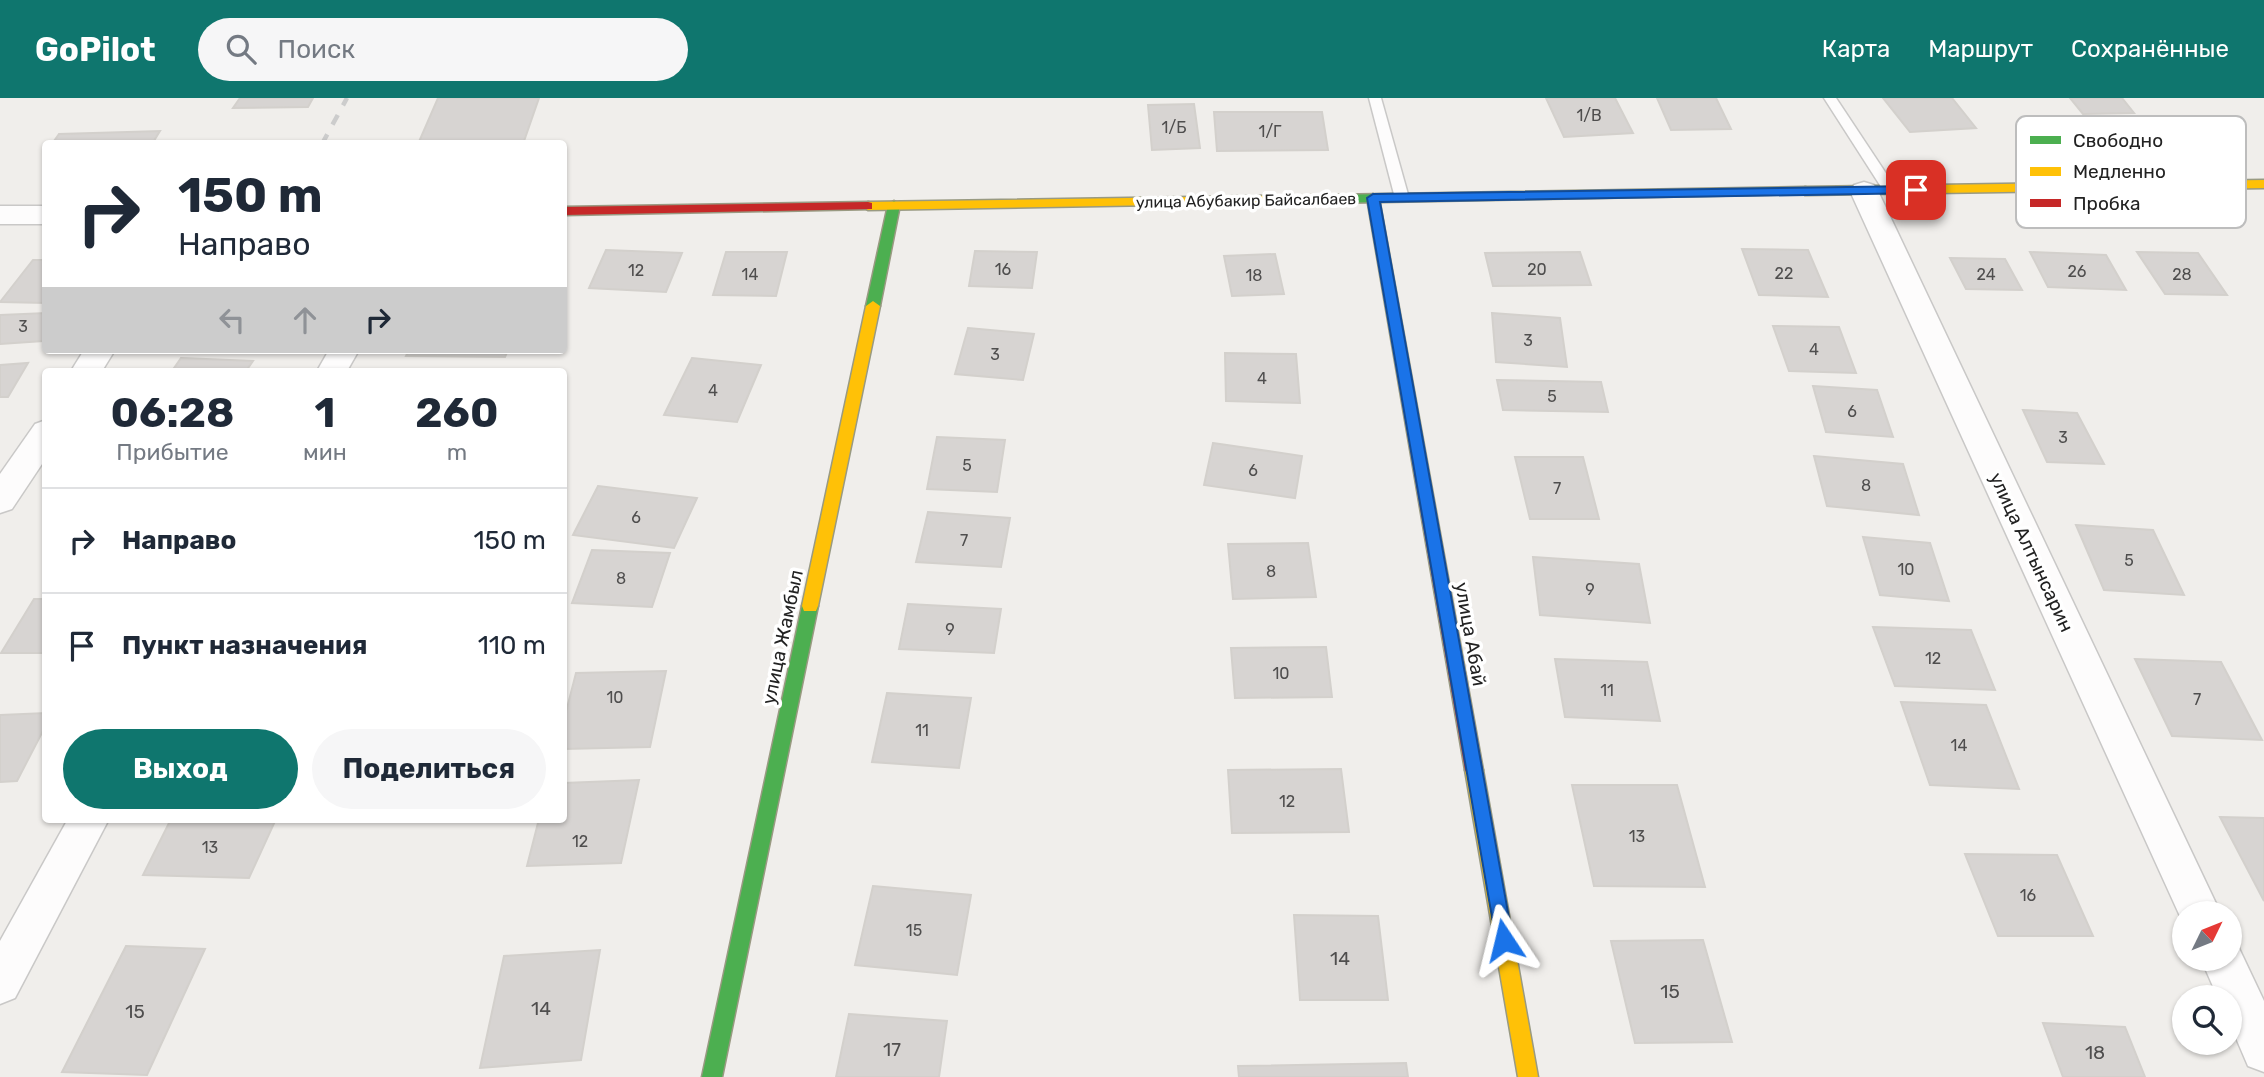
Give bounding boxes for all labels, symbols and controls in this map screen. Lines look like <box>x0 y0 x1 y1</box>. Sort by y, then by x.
search box <box>198 18 688 81</box>
text: GoPilot <box>35 30 156 69</box>
icon: search <box>222 30 260 68</box>
text: Поиск <box>278 34 355 65</box>
text: Карта <box>1822 35 1890 63</box>
text: Маршрут <box>1928 35 2033 63</box>
text: Сохранённые <box>2071 35 2229 63</box>
house number: 1/В <box>1576 106 1602 125</box>
legend <box>2016 116 2246 228</box>
house number: 1/Б <box>1162 118 1186 137</box>
house number: 1/Г <box>1259 122 1282 141</box>
text: Свободно <box>2073 129 2163 152</box>
pin <box>1886 160 1946 220</box>
text: Медленно <box>2073 160 2166 183</box>
text: 150 m <box>178 166 323 224</box>
icon: right <box>63 168 154 259</box>
icon: arrive <box>1897 171 1935 209</box>
street label: улица Абубакир Байсалбаев <box>1136 189 1356 212</box>
text: Пробка <box>2073 192 2141 215</box>
text: Направо <box>178 225 311 263</box>
house number: 16 <box>995 260 1012 279</box>
house number: 20 <box>1527 260 1547 279</box>
house number: 12 <box>628 261 644 280</box>
house number: 26 <box>2067 262 2087 281</box>
house number: 22 <box>1775 264 1793 283</box>
house number: 14 <box>742 265 758 284</box>
house number: 24 <box>1976 265 1996 284</box>
house number: 28 <box>2172 265 2192 284</box>
house number: 18 <box>1245 266 1263 285</box>
icon: left <box>213 301 251 339</box>
icon: ahead <box>286 301 324 339</box>
icon: right <box>359 301 397 339</box>
house number: 3 <box>18 317 28 336</box>
house number: 3 <box>1523 331 1533 350</box>
house number: 4 <box>1809 340 1819 359</box>
house number: 3 <box>990 345 1000 364</box>
house number: 4 <box>1257 369 1267 388</box>
house number: 4 <box>708 381 718 400</box>
house number: 5 <box>1547 387 1557 406</box>
text: 06:28 <box>111 388 234 438</box>
text: 1 <box>314 388 335 438</box>
text: 260 <box>415 388 498 438</box>
house number: 6 <box>1847 402 1857 421</box>
house number: 3 <box>2058 428 2068 447</box>
text: Прибытие <box>116 438 229 466</box>
text: мин <box>303 438 347 466</box>
text: m <box>447 438 467 466</box>
house number: 5 <box>962 456 972 475</box>
house number: 6 <box>1248 461 1258 480</box>
street label: улица Алтынсарин <box>1985 469 2079 636</box>
house number: 8 <box>1861 476 1871 495</box>
house number: 7 <box>1553 479 1561 498</box>
house number: 6 <box>631 508 641 527</box>
icon: right <box>63 522 101 560</box>
text: Направо <box>122 525 236 556</box>
text: 150 m <box>473 525 546 556</box>
house number: 7 <box>960 531 968 550</box>
house number: 5 <box>2124 551 2134 570</box>
house number: 10 <box>1897 560 1915 579</box>
house number: 8 <box>1266 562 1276 581</box>
street label: улица Жамбыл <box>757 568 808 707</box>
house number: 8 <box>616 569 626 588</box>
street label: улица Абай <box>1450 580 1491 688</box>
house number: 9 <box>1585 580 1595 599</box>
house number: 9 <box>945 620 955 639</box>
icon: arrive <box>63 627 101 665</box>
text: Пункт назначения <box>122 630 367 661</box>
text: 110 m <box>478 630 546 661</box>
house number: 12 <box>1925 649 1941 668</box>
house number: 10 <box>1272 664 1290 683</box>
house number: 11 <box>1600 681 1614 700</box>
house number: 10 <box>606 688 624 707</box>
house number: 7 <box>2193 690 2201 709</box>
house number: 11 <box>915 721 929 740</box>
button: Выход <box>63 729 298 809</box>
button: Поделиться <box>312 729 546 809</box>
house number: 14 <box>1951 736 1967 755</box>
house number: 12 <box>1279 792 1295 811</box>
house number: 13 <box>1629 827 1645 846</box>
house number: 12 <box>572 832 588 851</box>
house number: 13 <box>202 838 218 857</box>
house number: 16 <box>2020 886 2037 905</box>
north arrow <box>2172 901 2242 971</box>
map controls <box>2172 901 2242 1055</box>
position arrow <box>1467 903 1541 977</box>
house number: 15 <box>906 921 922 940</box>
house number: 14 <box>1330 947 1350 970</box>
house number: 15 <box>1660 980 1680 1003</box>
button: search <box>2172 985 2242 1055</box>
house number: 14 <box>531 997 551 1020</box>
house number: 15 <box>125 1000 145 1023</box>
house number: 17 <box>883 1038 901 1061</box>
house number: 18 <box>2085 1041 2105 1064</box>

